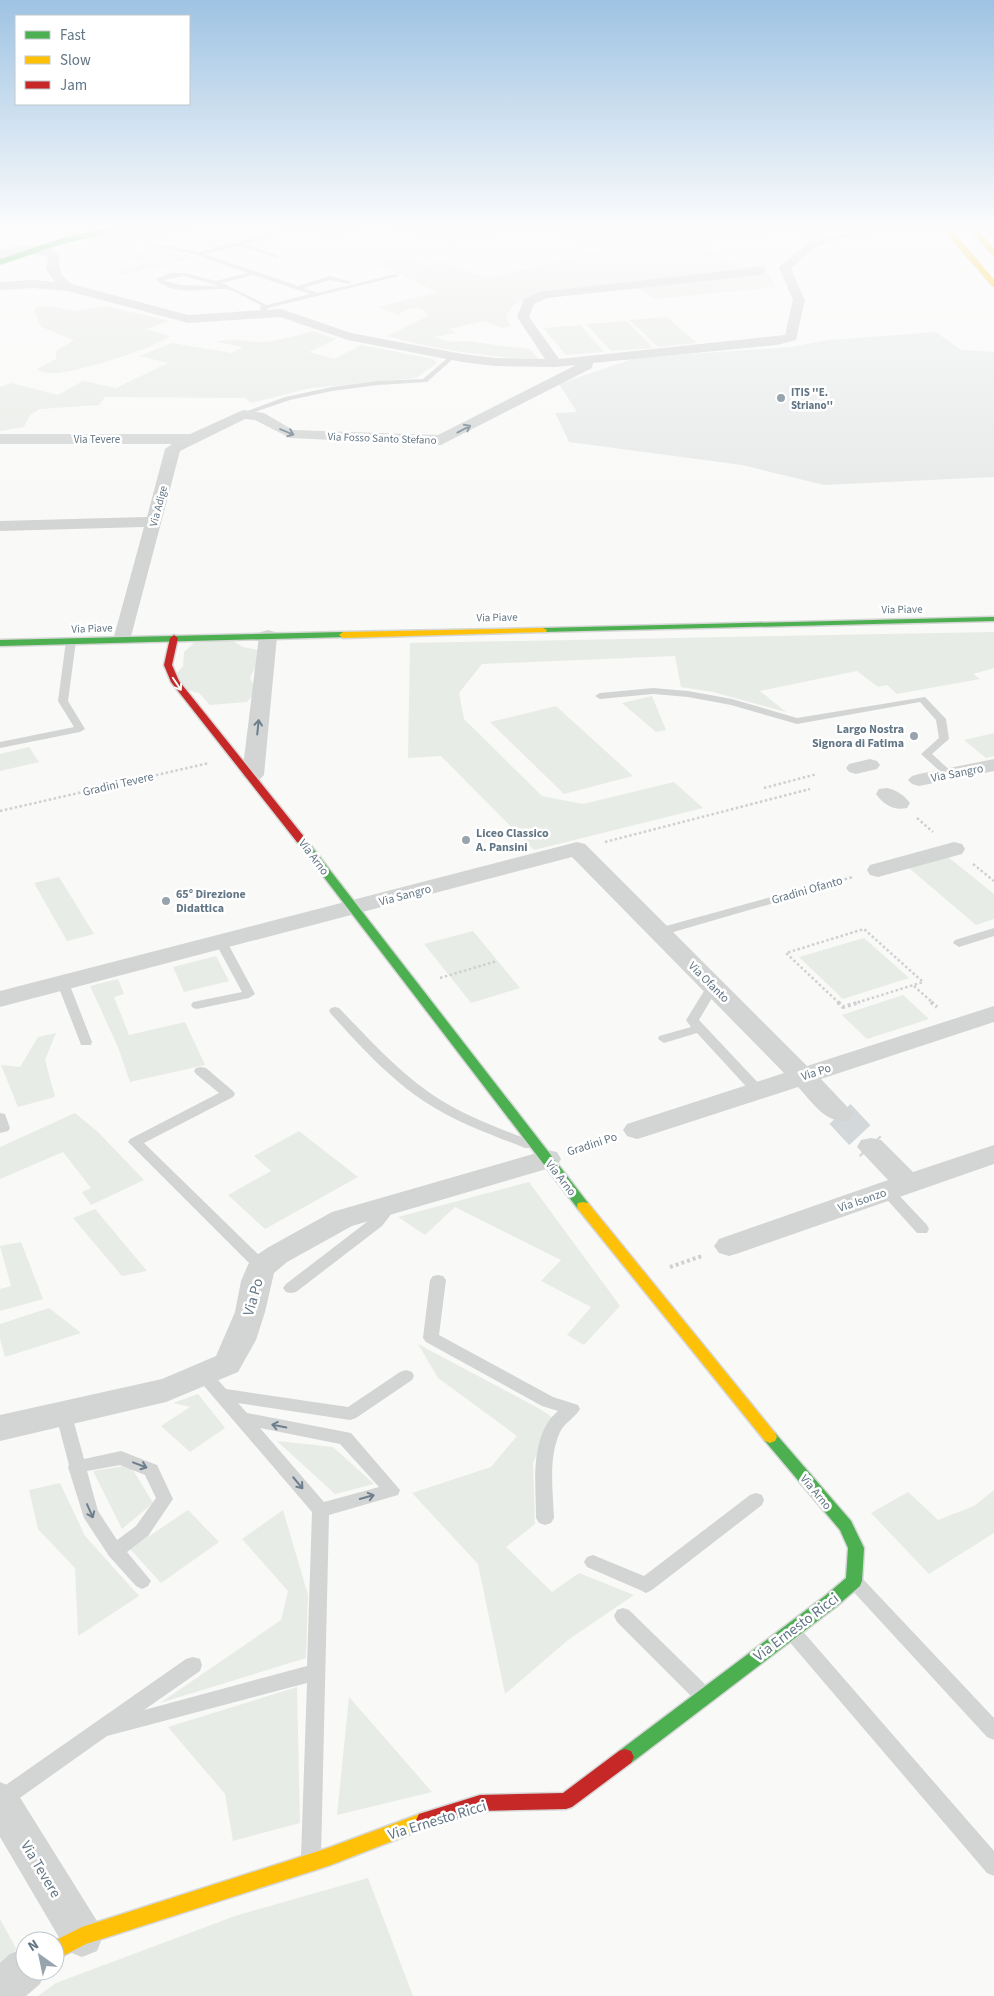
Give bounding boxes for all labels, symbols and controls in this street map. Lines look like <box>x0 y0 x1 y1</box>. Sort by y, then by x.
legend <box>15 15 190 105</box>
text: Fast <box>60 25 86 46</box>
text: Slow <box>60 50 91 71</box>
text: Jam <box>60 75 87 96</box>
place label: ITIS ''E. Striano'' <box>791 385 833 413</box>
marker: ITIS ''E. Striano'' <box>775 392 787 404</box>
one-way arrow <box>456 424 471 433</box>
one-way arrow <box>280 427 295 437</box>
street label: Via Fosso Santo Stefano <box>327 429 437 448</box>
street label: Via Tevere <box>74 432 121 447</box>
street label: Via Adige <box>146 484 171 528</box>
street label: Via Piave <box>881 602 923 617</box>
street label: Via Piave <box>476 610 518 625</box>
street label: Via Piave <box>71 620 113 637</box>
one-way arrow <box>172 677 183 691</box>
one-way arrow <box>253 719 263 735</box>
place label: Largo Nostra Signora di Fatima <box>812 721 904 752</box>
marker: Largo Nostra Signora di Fatima <box>908 730 920 742</box>
street label: Via Sangro <box>929 760 985 787</box>
street label: Gradini Tevere <box>81 768 155 801</box>
place label: Liceo Classico A. Pansini <box>475 825 549 856</box>
marker: Liceo Classico A. Pansini <box>460 834 472 846</box>
street label: Via Arno <box>294 836 333 879</box>
street label: Gradini Ofanto <box>770 872 845 909</box>
street label: Via Sangro <box>377 880 433 911</box>
place label: 65° Direzione Didattica <box>176 886 246 917</box>
marker: 65° Direzione Didattica <box>160 895 172 907</box>
street label: Via Ofanto <box>684 958 733 1007</box>
street label: Via Po <box>799 1060 833 1085</box>
street label: Gradini Po <box>565 1128 619 1161</box>
street label: Via Arno <box>541 1157 580 1200</box>
street label: Via Isonzo <box>836 1184 889 1217</box>
street label: Via Po <box>238 1276 269 1318</box>
one-way arrow <box>271 1420 287 1430</box>
one-way arrow <box>132 1461 147 1471</box>
street label: Via Arno <box>796 1471 835 1514</box>
one-way arrow <box>292 1477 304 1490</box>
one-way arrow <box>359 1491 375 1501</box>
one-way arrow <box>86 1504 96 1519</box>
street label: Via Ernesto Ricci <box>749 1588 843 1666</box>
street label: Via Ernesto Ricci <box>385 1796 489 1845</box>
street label: Via Tevere <box>15 1837 66 1902</box>
north arrow <box>15 1931 65 1981</box>
text: N <box>24 1935 43 1957</box>

